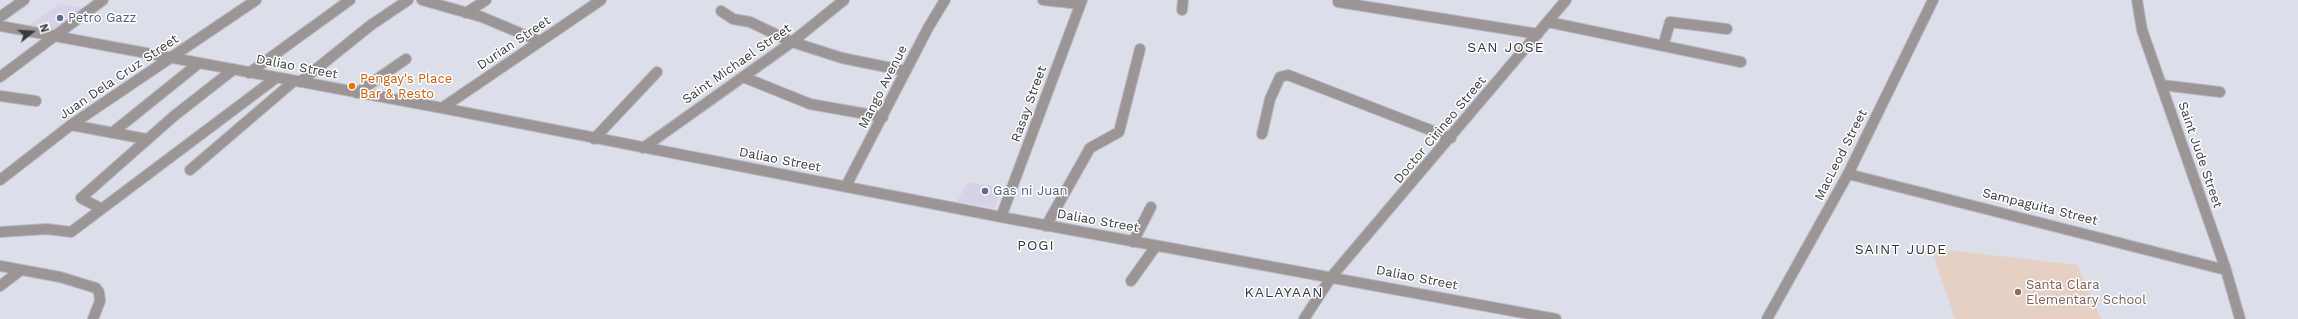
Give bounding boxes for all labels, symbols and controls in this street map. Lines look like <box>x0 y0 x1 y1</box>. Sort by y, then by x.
place label: Petro Gazz <box>68 10 137 26</box>
north arrow <box>12 12 52 52</box>
marker: Petro Gazz <box>55 13 65 23</box>
street label: Durian Street <box>474 13 554 73</box>
street label: Saint Michael Street <box>680 21 794 107</box>
text: N <box>36 22 51 34</box>
street label: Juan Dela Cruz Street <box>56 31 182 123</box>
district label: SAN JOSE <box>1467 40 1545 56</box>
street label: Mango Avenue <box>855 43 911 131</box>
street label: Daliao Street <box>255 51 339 83</box>
street label: Rasay Street <box>1008 64 1050 144</box>
place label: Pengay's Place Bar & Resto <box>360 71 452 102</box>
street label: Doctor Cirineo Street <box>1390 73 1490 187</box>
marker: Pengay's Place Bar & Resto <box>347 81 357 91</box>
street label: Saint Jude Street <box>2175 100 2225 210</box>
street label: MacLeod Street <box>1811 107 1871 203</box>
street label: Daliao Street <box>738 144 822 176</box>
place label: Gas ni Juan <box>993 183 1068 199</box>
street label: Sampaguita Street <box>1981 185 2099 229</box>
marker: Gas ni Juan <box>980 186 990 196</box>
street label: Daliao Street <box>1056 206 1140 236</box>
district label: POGI <box>1017 238 1055 254</box>
district label: SAINT JUDE <box>1855 242 1947 258</box>
street label: Daliao Street <box>1375 262 1459 294</box>
place label: Santa Clara Elementary School <box>2026 277 2146 308</box>
district label: KALAYAAN <box>1245 285 1323 301</box>
marker: Santa Clara Elementary School <box>2013 287 2023 297</box>

